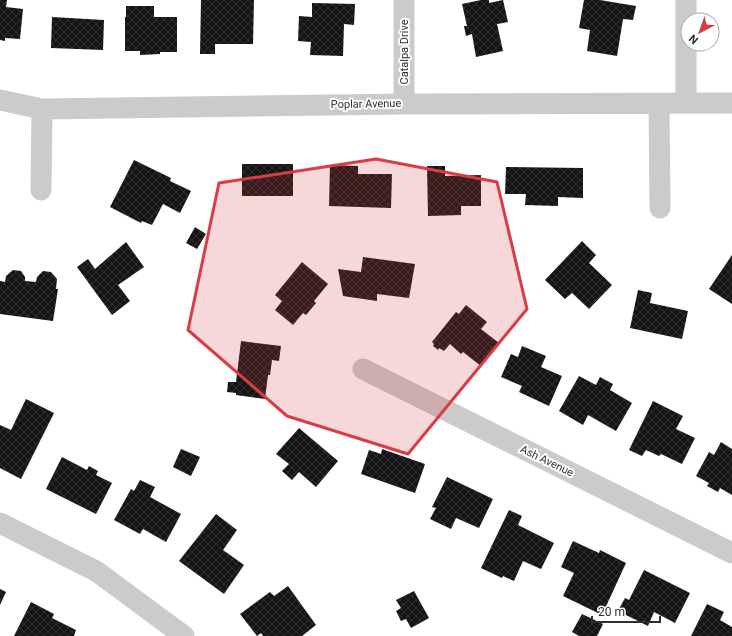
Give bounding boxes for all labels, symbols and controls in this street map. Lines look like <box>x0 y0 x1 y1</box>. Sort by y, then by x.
north arrow <box>680 12 720 52</box>
street label: Catalpa Drive <box>398 19 411 85</box>
text: N <box>686 32 701 47</box>
street label: Poplar Avenue <box>331 97 401 111</box>
street label: Ash Avenue <box>518 443 576 480</box>
scale bar <box>592 598 660 624</box>
text: 20 m <box>598 605 625 619</box>

